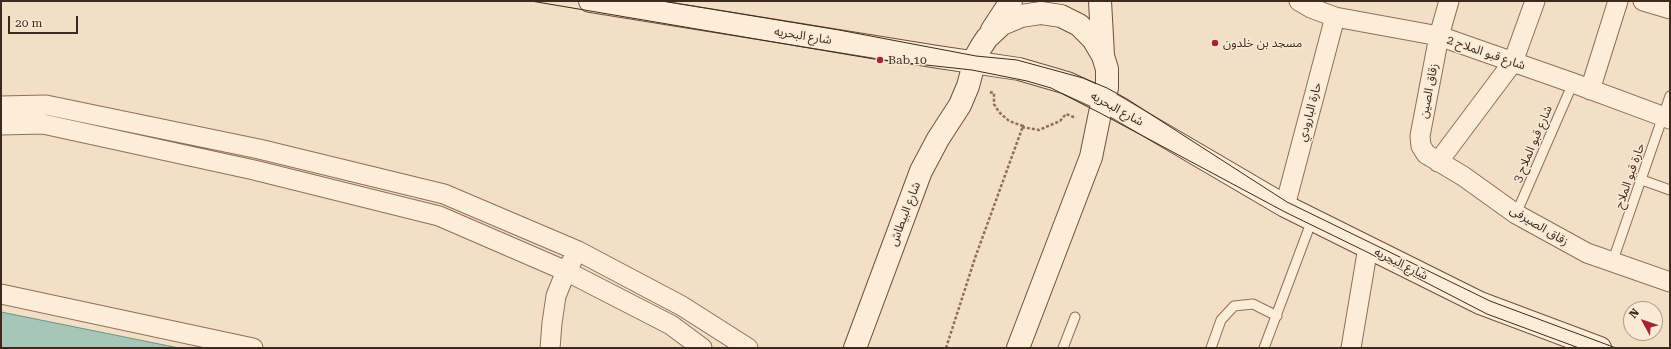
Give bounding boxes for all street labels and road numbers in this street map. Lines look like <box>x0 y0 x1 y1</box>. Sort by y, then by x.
street label: شارع البحريه <box>773 24 833 48</box>
street label: شارع قبو الملاح 2 <box>1445 33 1527 73</box>
street label: زقاق الصين <box>1417 62 1441 120</box>
street label: حارة البارودي <box>1295 81 1325 143</box>
street label: شارع البحريه <box>1088 89 1146 129</box>
street label: شارع قبو الملاح 3 <box>1510 103 1556 185</box>
street label: حارة قبو الملاح <box>1612 141 1648 211</box>
street label: شارع البيطاش <box>886 180 924 248</box>
street label: زقاق الصيرفى <box>1507 203 1571 249</box>
street label: شارع البحريه <box>1372 245 1430 283</box>

